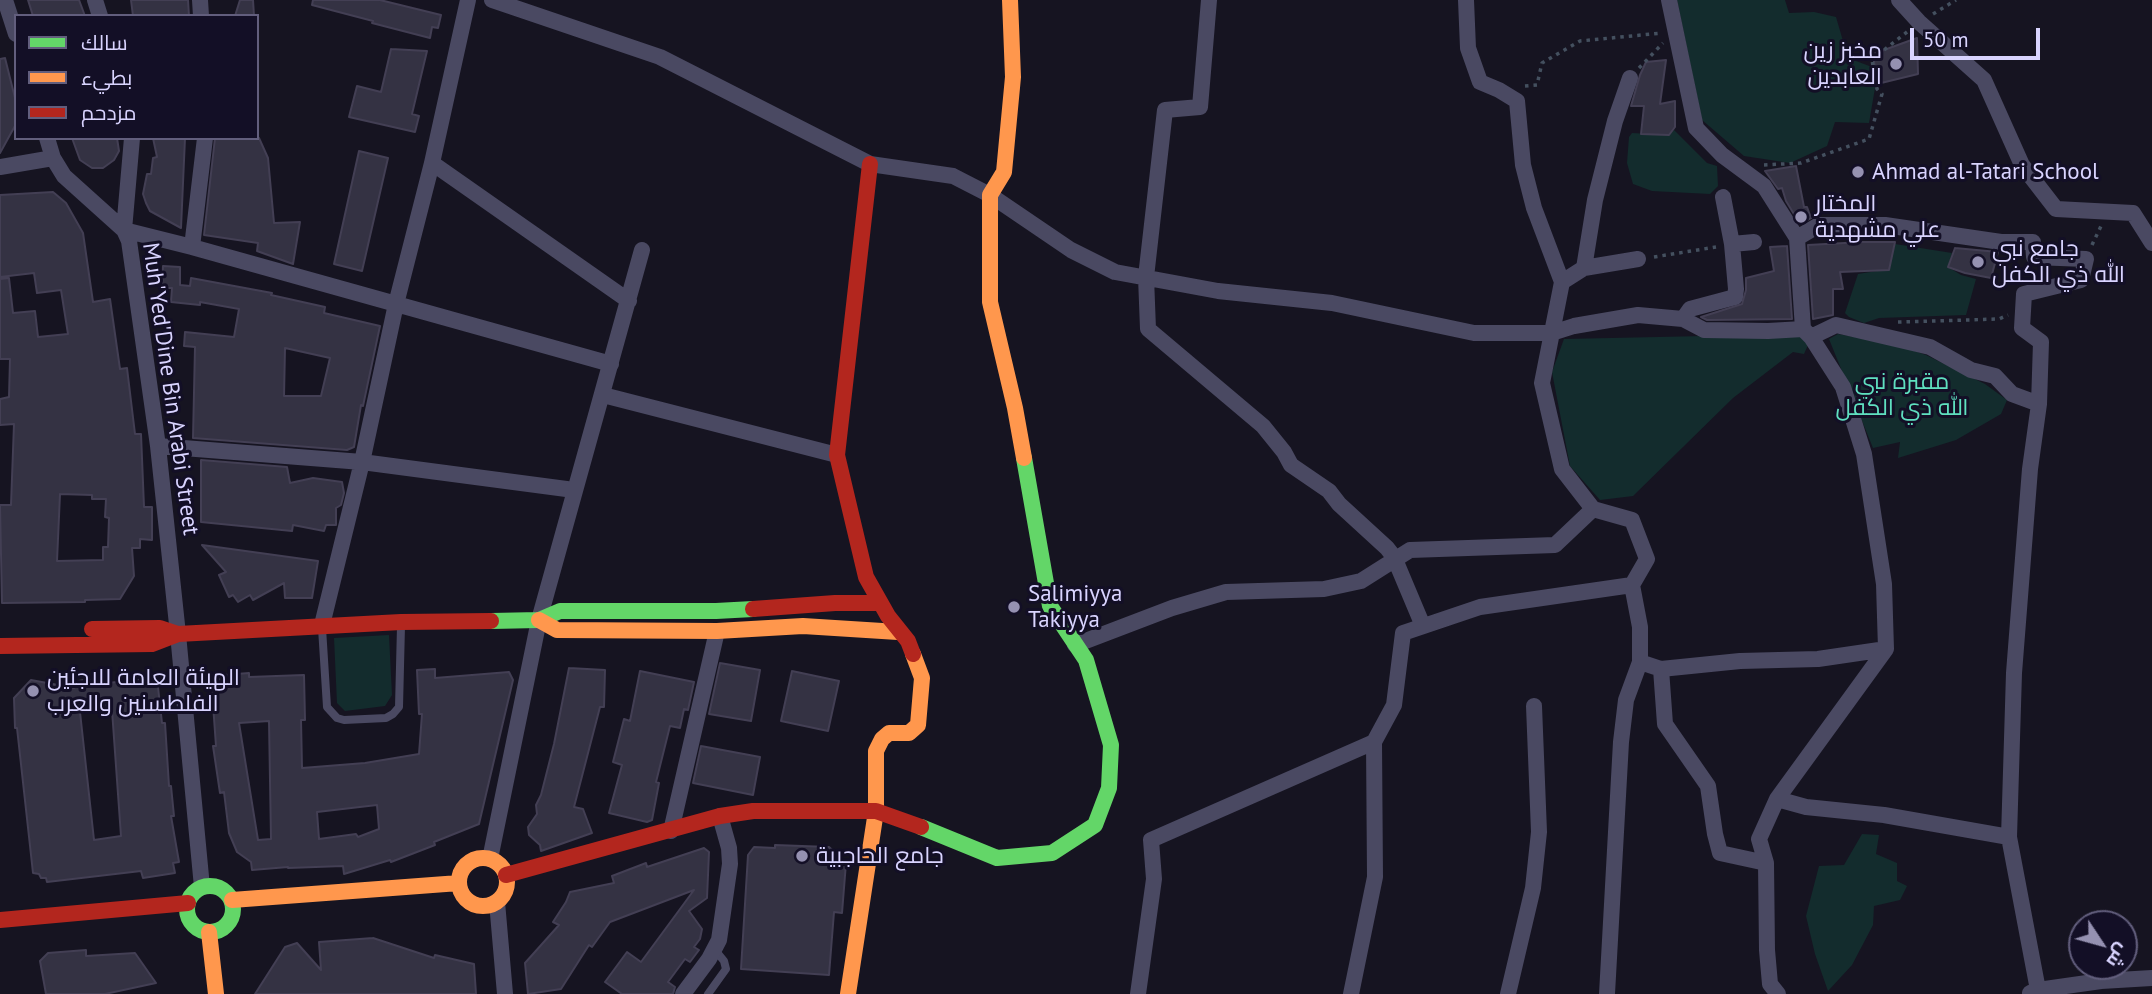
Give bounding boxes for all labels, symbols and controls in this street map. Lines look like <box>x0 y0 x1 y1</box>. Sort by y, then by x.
legend <box>14 14 259 140</box>
scale bar <box>1914 14 2044 58</box>
text: 50 m <box>1923 26 1969 53</box>
text: سالك <box>81 29 128 56</box>
place label: مخبز زين العابدين <box>1803 37 1882 91</box>
marker: مخبز زين العابدين <box>1888 56 1904 72</box>
text: بطيء <box>81 64 132 91</box>
text: مزدحم <box>81 99 136 126</box>
place label: Ahmad al-Tatari School <box>1872 158 2099 186</box>
marker: Ahmad al-Tatari School <box>1850 164 1866 180</box>
place label: المختار علي مشهدية <box>1815 190 1940 244</box>
marker: المختار علي مشهدية <box>1793 209 1809 225</box>
place label: جامع نبي الله ذي الكفل <box>1992 235 2125 289</box>
street label: Muh'Yed'Dine Bin Arabi Street <box>136 241 204 537</box>
marker: جامع نبي الله ذي الكفل <box>1970 254 1986 270</box>
park label: مقبرة نبي الله ذي الكفل <box>1836 368 1968 422</box>
place label: Salimiyya Takiyya <box>1028 580 1122 634</box>
marker: Salimiyya Takiyya <box>1006 599 1022 615</box>
place label: الهيئة العامة للاجئين الفلطسنين والعرب <box>47 664 240 718</box>
marker: الهيئة العامة للاجئين الفلطسنين والعرب <box>25 683 41 699</box>
place label: جامع الحاجبية <box>816 842 944 870</box>
marker: جامع الحاجبية <box>794 848 810 864</box>
north arrow <box>2068 910 2138 980</box>
text: ش <box>2101 939 2135 973</box>

